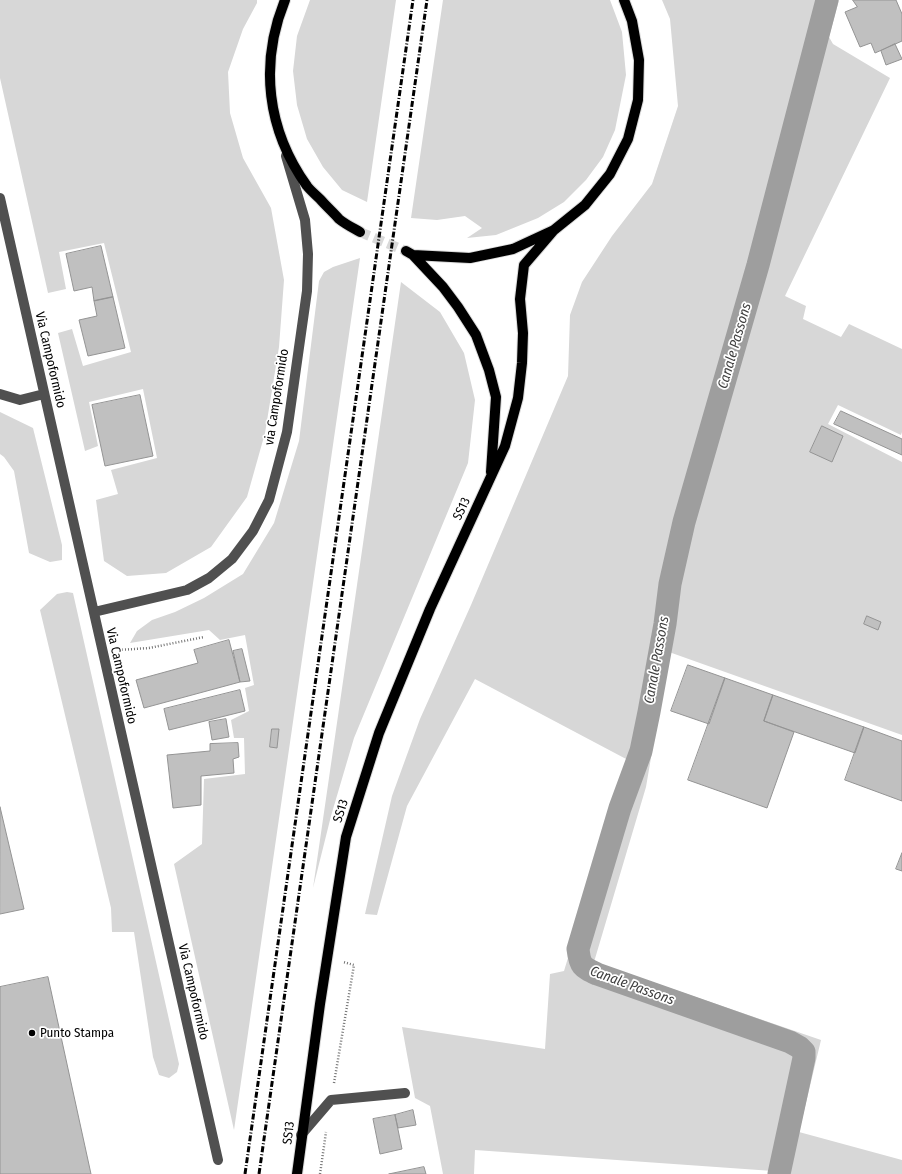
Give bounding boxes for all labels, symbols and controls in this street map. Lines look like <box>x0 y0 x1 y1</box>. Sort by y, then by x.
water label: Canale Passons <box>715 301 755 391</box>
street label: Via Campoformido <box>31 310 69 410</box>
street label: via Campoformido <box>262 348 292 446</box>
street label: SS13 <box>450 495 474 523</box>
water label: Canale Passons <box>641 615 673 705</box>
street label: Via Campoformido <box>102 626 140 726</box>
street label: SS13 <box>330 798 352 824</box>
street label: Via Campoformido <box>174 942 212 1042</box>
water label: Canale Passons <box>588 963 676 1009</box>
place label: Punto Stampa <box>40 1025 114 1041</box>
marker: Punto Stampa <box>27 1028 37 1038</box>
street label: SS13 <box>280 1120 298 1146</box>

